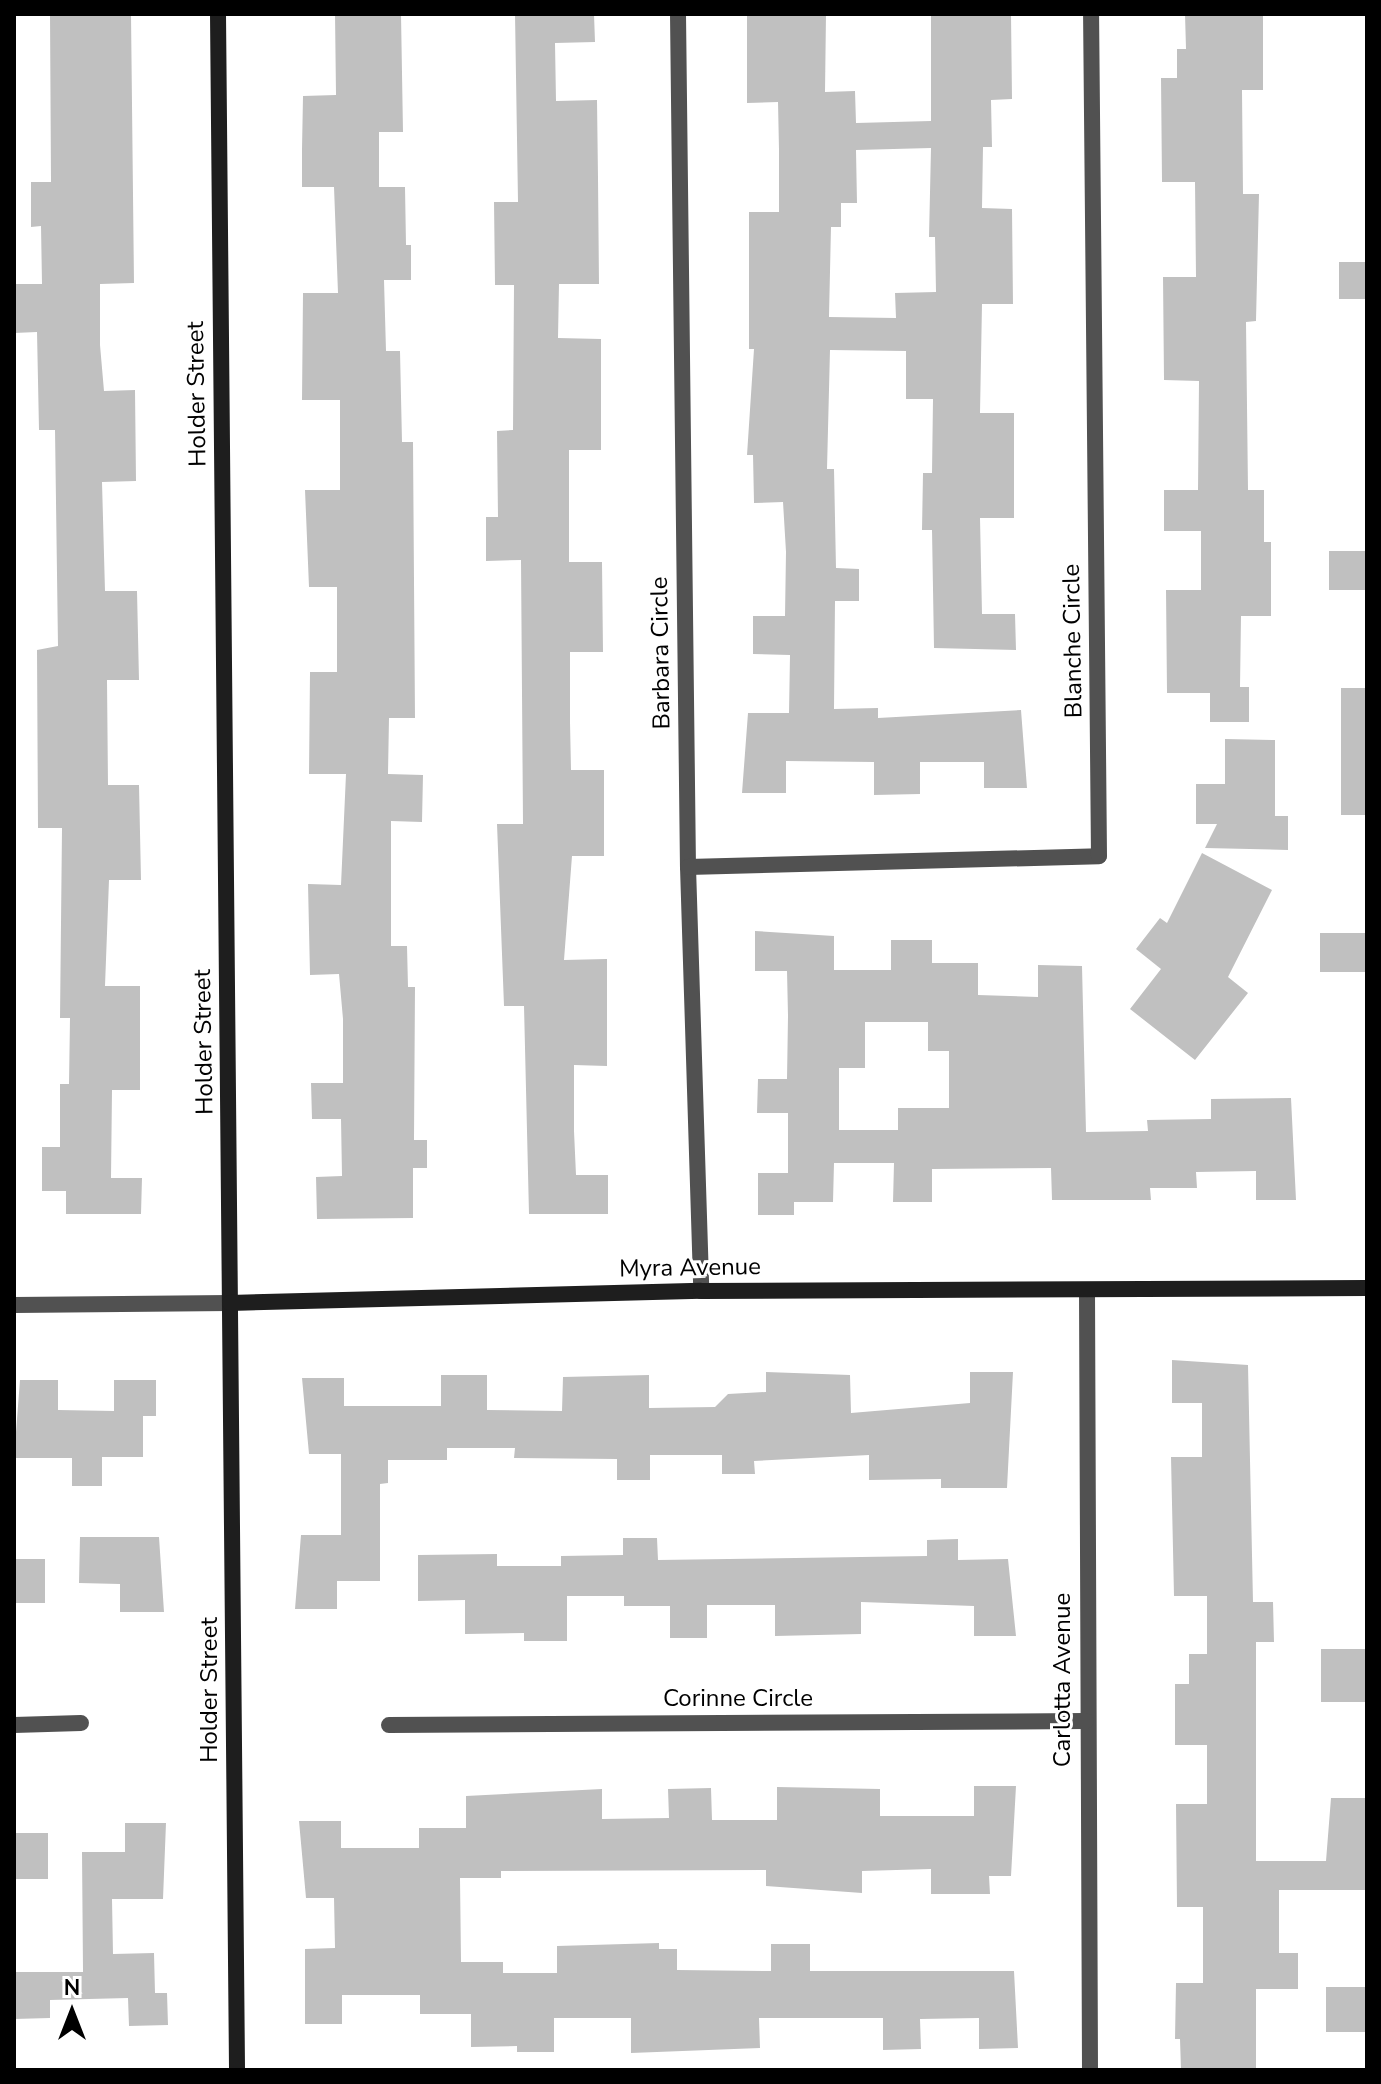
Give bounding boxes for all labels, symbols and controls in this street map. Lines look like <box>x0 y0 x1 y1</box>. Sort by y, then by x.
street label: Holder Street <box>181 321 213 467</box>
street label: Blanche Circle <box>1057 564 1089 718</box>
street label: Barbara Circle <box>645 576 677 730</box>
street label: Holder Street <box>188 969 220 1115</box>
street label: Myra Avenue <box>619 1252 761 1284</box>
street label: Carlotta Avenue <box>1049 1593 1077 1767</box>
street label: Holder Street <box>196 1617 224 1763</box>
street label: Corinne Circle <box>663 1685 813 1713</box>
north arrow <box>32 1972 112 2052</box>
text: N <box>64 1973 80 2003</box>

